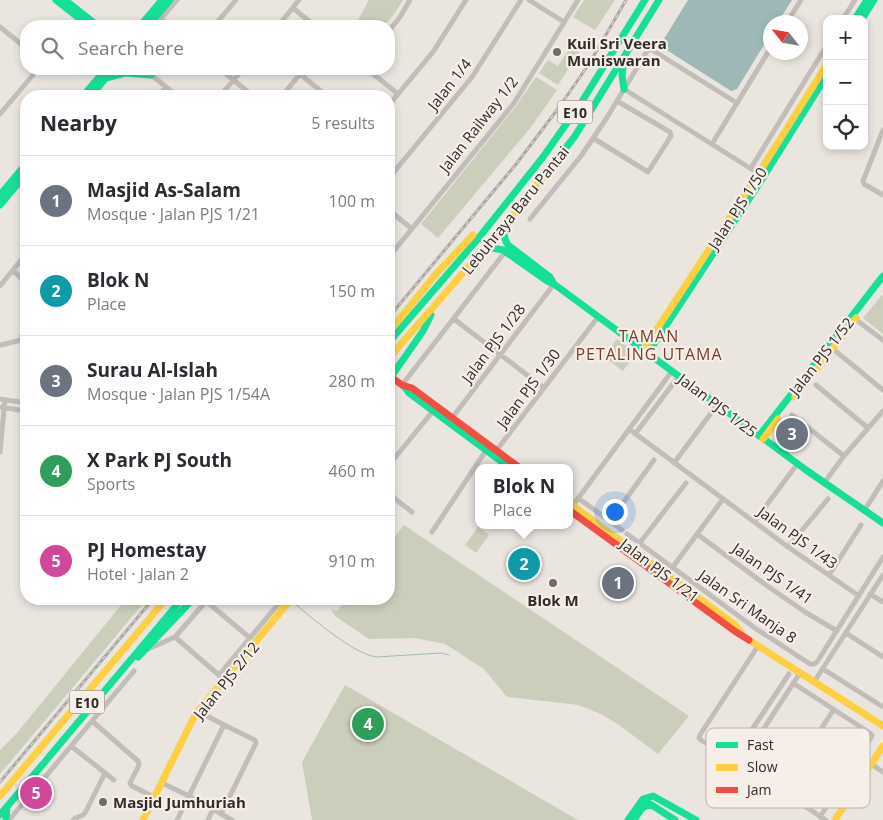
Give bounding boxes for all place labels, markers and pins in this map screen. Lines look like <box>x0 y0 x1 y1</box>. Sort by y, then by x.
place label: Kuil Sri Veera Muniswaran <box>567 33 667 70</box>
marker: Kuil Sri Veera Muniswaran <box>551 46 563 58</box>
pin: 3 <box>776 415 808 453</box>
pin: 2 <box>508 545 540 583</box>
pin: 1 <box>602 564 634 602</box>
marker: Blok M <box>547 577 559 589</box>
place label: Blok M <box>527 590 579 610</box>
pin: 4 <box>352 705 384 743</box>
pin: 5 <box>20 774 52 812</box>
place label: Masjid Jumhuriah <box>113 792 246 812</box>
marker: Masjid Jumhuriah <box>97 796 109 808</box>

